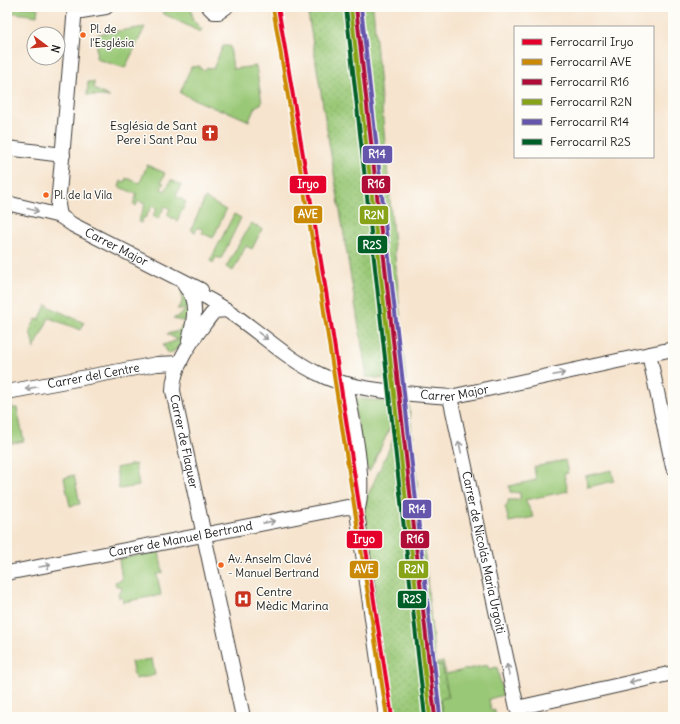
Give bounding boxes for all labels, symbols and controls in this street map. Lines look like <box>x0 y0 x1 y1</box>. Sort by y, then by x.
place label: Pl. de l'Església <box>90 22 134 50</box>
north arrow <box>26 26 66 66</box>
legend <box>514 26 654 158</box>
marker: Pl. de l'Església <box>78 30 88 40</box>
text: Ferrocarril Iryo <box>550 34 634 49</box>
text: N <box>48 43 63 54</box>
text: Ferrocarril AVE <box>550 54 632 69</box>
text: Ferrocarril R16 <box>550 74 629 89</box>
text: Ferrocarril R2N <box>550 94 632 109</box>
text: Ferrocarril R14 <box>550 114 629 129</box>
place label: Església de Sant Pere i Sant Pau <box>110 118 197 147</box>
church icon: Església de Sant Pere i Sant Pau <box>200 123 220 143</box>
text: Ferrocarril R2S <box>550 134 631 149</box>
line badge: R14 <box>362 145 393 164</box>
text: R14 <box>368 147 386 161</box>
line badge: Iryo <box>289 175 327 194</box>
line badge: R16 <box>361 175 391 194</box>
text: Iryo <box>297 177 319 192</box>
text: R16 <box>367 177 385 191</box>
place label: Pl. de la Vila <box>54 188 112 202</box>
marker: Pl. de la Vila <box>41 190 51 200</box>
line badge: AVE <box>293 205 323 224</box>
line badge: R2N <box>359 205 389 225</box>
one-way arrow <box>26 207 39 215</box>
text: AVE <box>298 207 319 221</box>
text: R2N <box>364 208 384 222</box>
street label: Carrer Major <box>82 224 151 269</box>
line badge: R2S <box>357 235 388 254</box>
text: R2S <box>362 238 382 252</box>
one-way arrow <box>257 332 268 340</box>
street label: Carrer del Centre <box>46 359 141 391</box>
one-way arrow <box>552 369 565 377</box>
street label: Carrer Major <box>420 381 490 404</box>
one-way arrow <box>25 384 38 392</box>
street label: Carrer de Flaquer <box>167 393 202 490</box>
one-way arrow <box>456 441 464 454</box>
street label: Carrer de Nicolás Maria Urgoiti <box>459 470 509 635</box>
line badge: R14 <box>402 499 432 519</box>
text: R14 <box>408 502 426 516</box>
street label: Carrer de Manuel Bertrand <box>108 518 254 560</box>
one-way arrow <box>262 518 275 526</box>
line badge: Iryo <box>346 530 383 549</box>
line badge: R16 <box>400 530 430 549</box>
text: Iryo <box>353 532 375 547</box>
text: R16 <box>406 532 424 546</box>
place label: Av. Anselm Clavé - Manuel Bertrand <box>228 552 319 580</box>
marker: Av. Anselm Clavé - Manuel Bertrand <box>216 560 226 570</box>
line badge: AVE <box>349 560 379 579</box>
line badge: R2N <box>398 560 429 579</box>
one-way arrow <box>38 561 51 569</box>
text: AVE <box>354 562 375 576</box>
text: R2N <box>404 562 424 576</box>
place label: Centre Mèdic Marina <box>256 584 329 613</box>
hospital icon: Centre Mèdic Marina <box>233 589 253 609</box>
line badge: R2S <box>397 590 427 609</box>
text: R2S <box>402 592 422 606</box>
one-way arrow <box>504 664 512 677</box>
one-way arrow <box>629 678 642 686</box>

